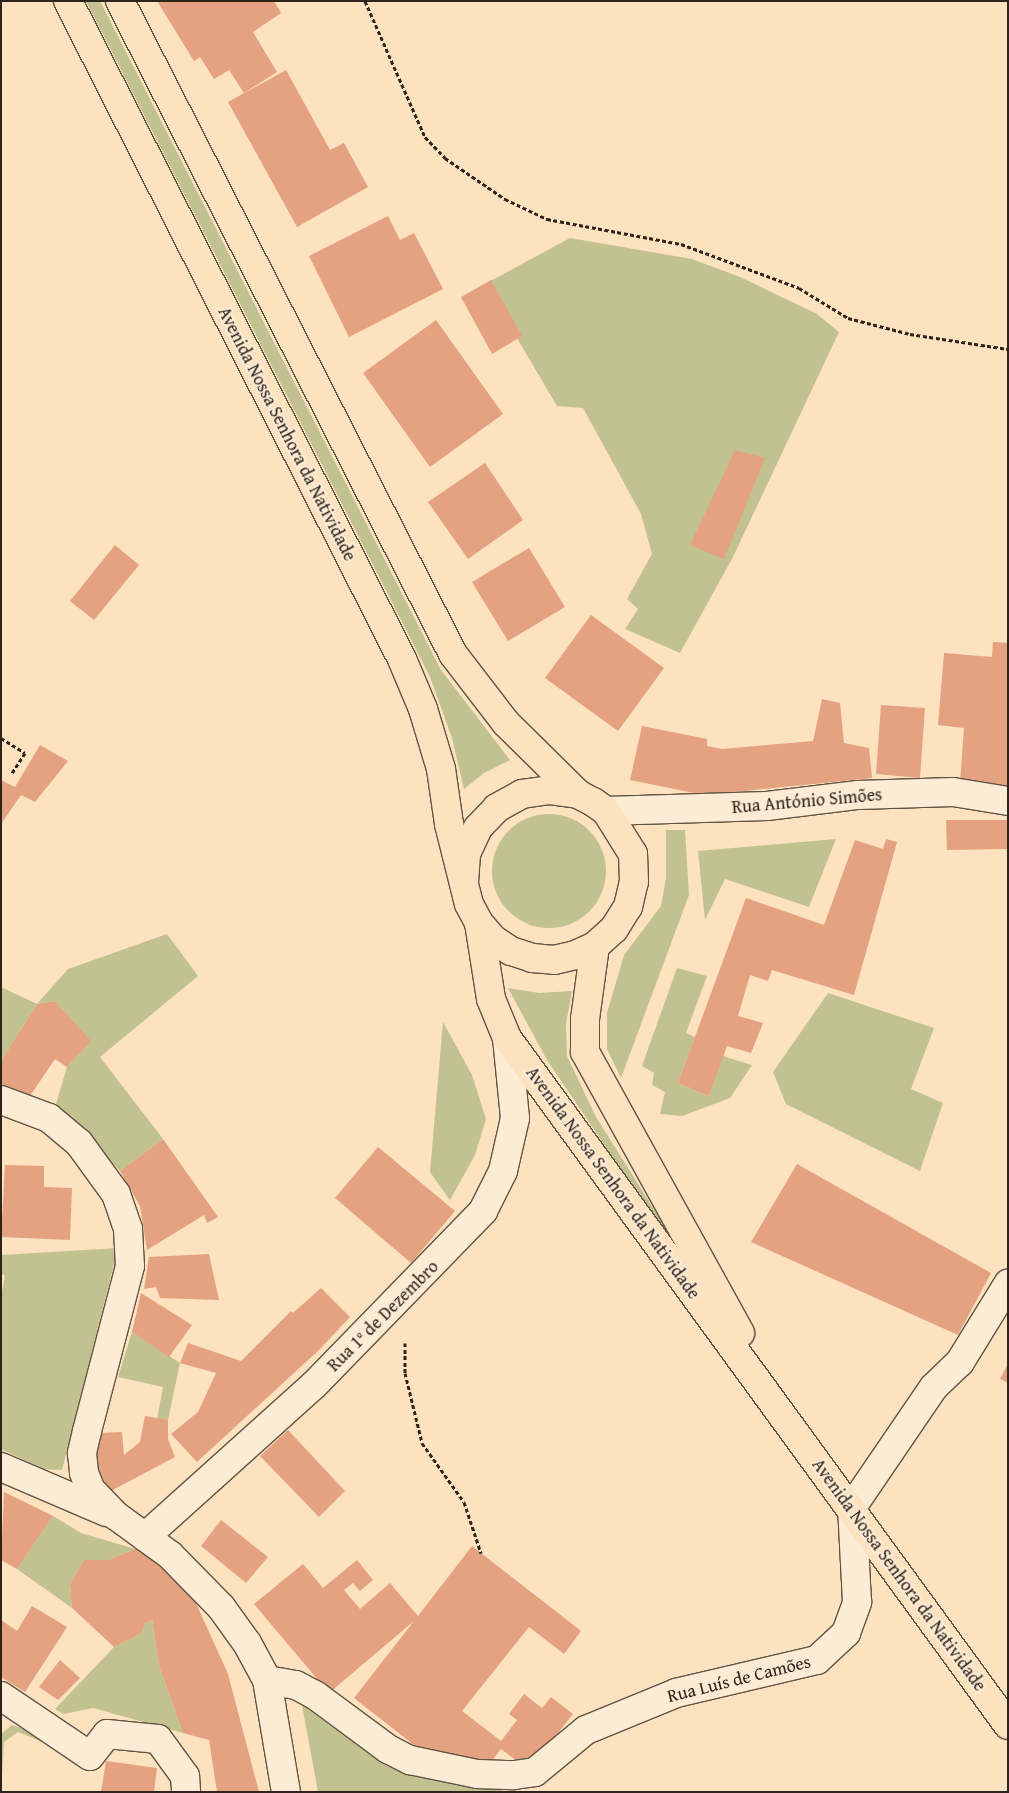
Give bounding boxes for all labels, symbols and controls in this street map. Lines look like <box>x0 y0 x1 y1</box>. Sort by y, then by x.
street label: Avenida Nossa Senhora da Natividade <box>213 303 361 565</box>
street label: Rua António Simões <box>731 784 883 818</box>
street label: Avenida Nossa Senhora da Natividade <box>521 1062 705 1304</box>
street label: Rua 1º de Dezembro <box>323 1256 443 1376</box>
street label: Avenida Nossa Senhora da Natividade <box>807 1454 991 1696</box>
street label: Rua Luís de Camões <box>665 1651 813 1707</box>

